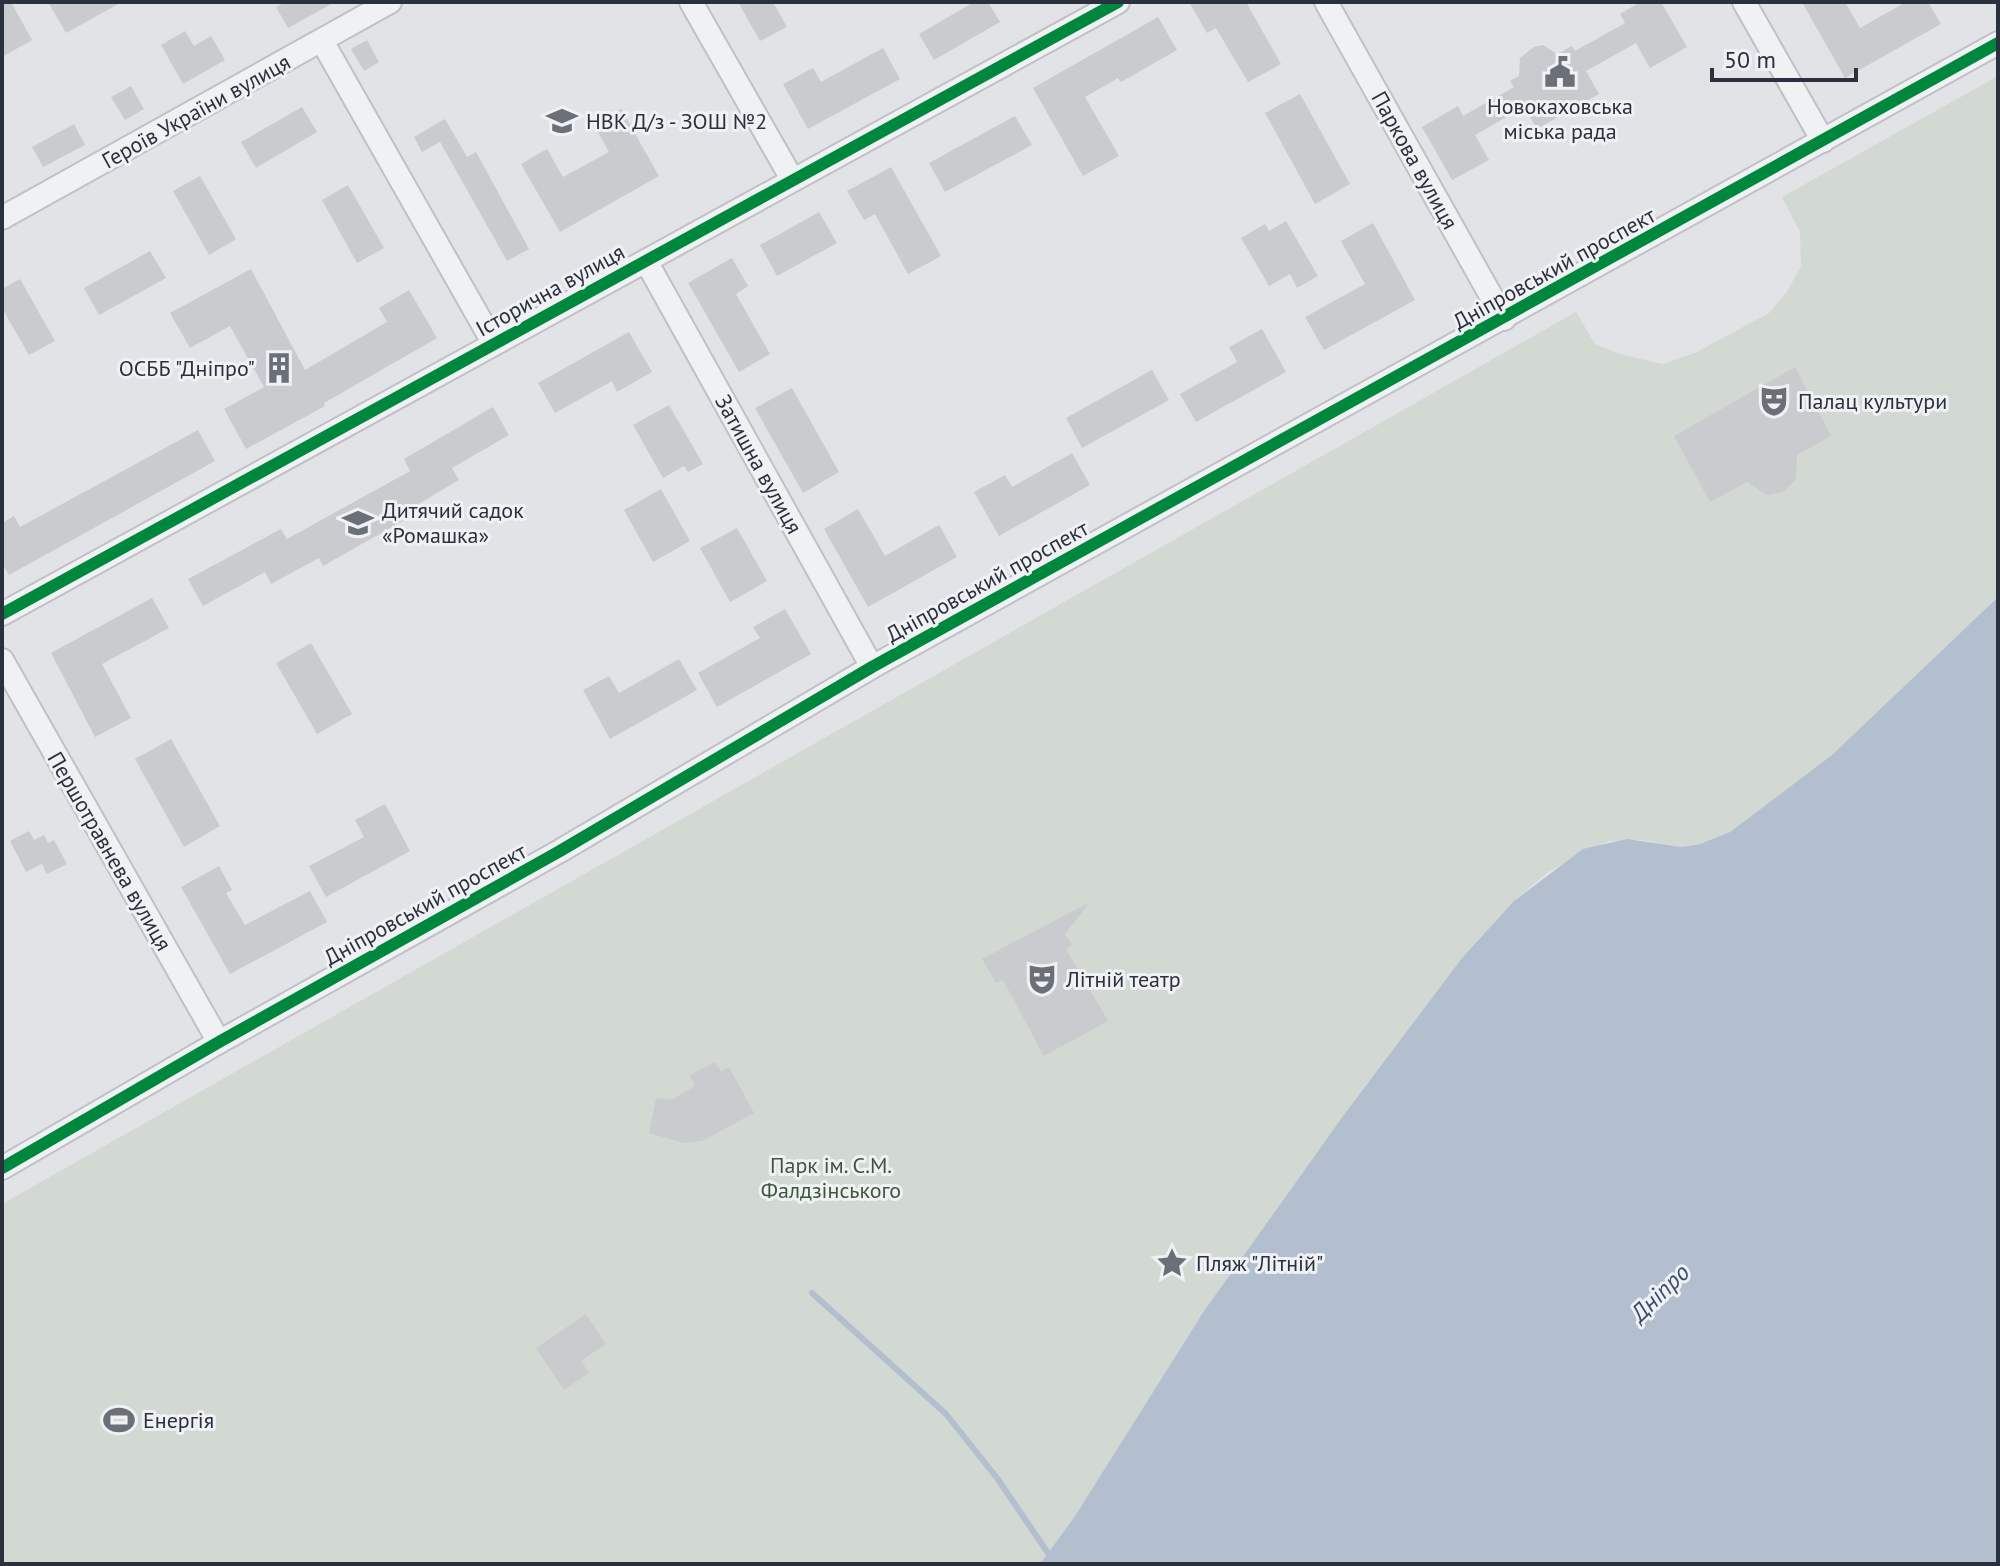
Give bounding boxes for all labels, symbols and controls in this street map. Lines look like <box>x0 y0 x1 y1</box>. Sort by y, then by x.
scale bar <box>1712 32 1856 82</box>
text: 50 m <box>1724 44 1776 75</box>
street label: Героїв України вулиця <box>97 48 295 174</box>
public building icon: Новокаховська міська рада <box>1543 55 1577 89</box>
street label: Паркова вулиця <box>1366 86 1464 234</box>
place label: Новокаховська міська рада <box>1487 92 1633 145</box>
school or university icon: НВК Д/з - ЗОШ №2 <box>545 104 579 138</box>
place label: НВК Д/з - ЗОШ №2 <box>586 107 767 135</box>
street label: Дніпровський проспект <box>1448 201 1660 335</box>
street label: Історична вулиця <box>471 238 629 342</box>
building icon: ОСББ "Днiпро" <box>262 351 296 385</box>
place label: ОСББ "Днiпро" <box>119 354 255 382</box>
theatre icon: Палац культури <box>1757 384 1791 418</box>
place label: Палац культури <box>1798 387 1947 415</box>
street label: Затишна вулиця <box>709 389 809 539</box>
place label: Дитячий садок «Ромашка» <box>382 496 524 549</box>
school or university icon: Дитячий садок «Ромашка» <box>341 506 375 540</box>
street label: Дніпровський проспект <box>881 514 1093 648</box>
street label: Першотравнева вулиця <box>42 747 178 955</box>
street label: Дніпровський проспект <box>319 837 531 971</box>
theatre icon: Літній театр <box>1025 962 1059 996</box>
place label: Літній театр <box>1065 965 1181 993</box>
park label: Парк ім. С.М. Фалдзінського <box>761 1151 901 1204</box>
place icon: Пляж "Літній" <box>1155 1246 1189 1280</box>
place label: Пляж "Літній" <box>1196 1249 1323 1277</box>
water label: Дніпро <box>1622 1257 1696 1330</box>
sports icon: Енергія <box>102 1403 136 1437</box>
place label: Енергія <box>143 1406 214 1434</box>

